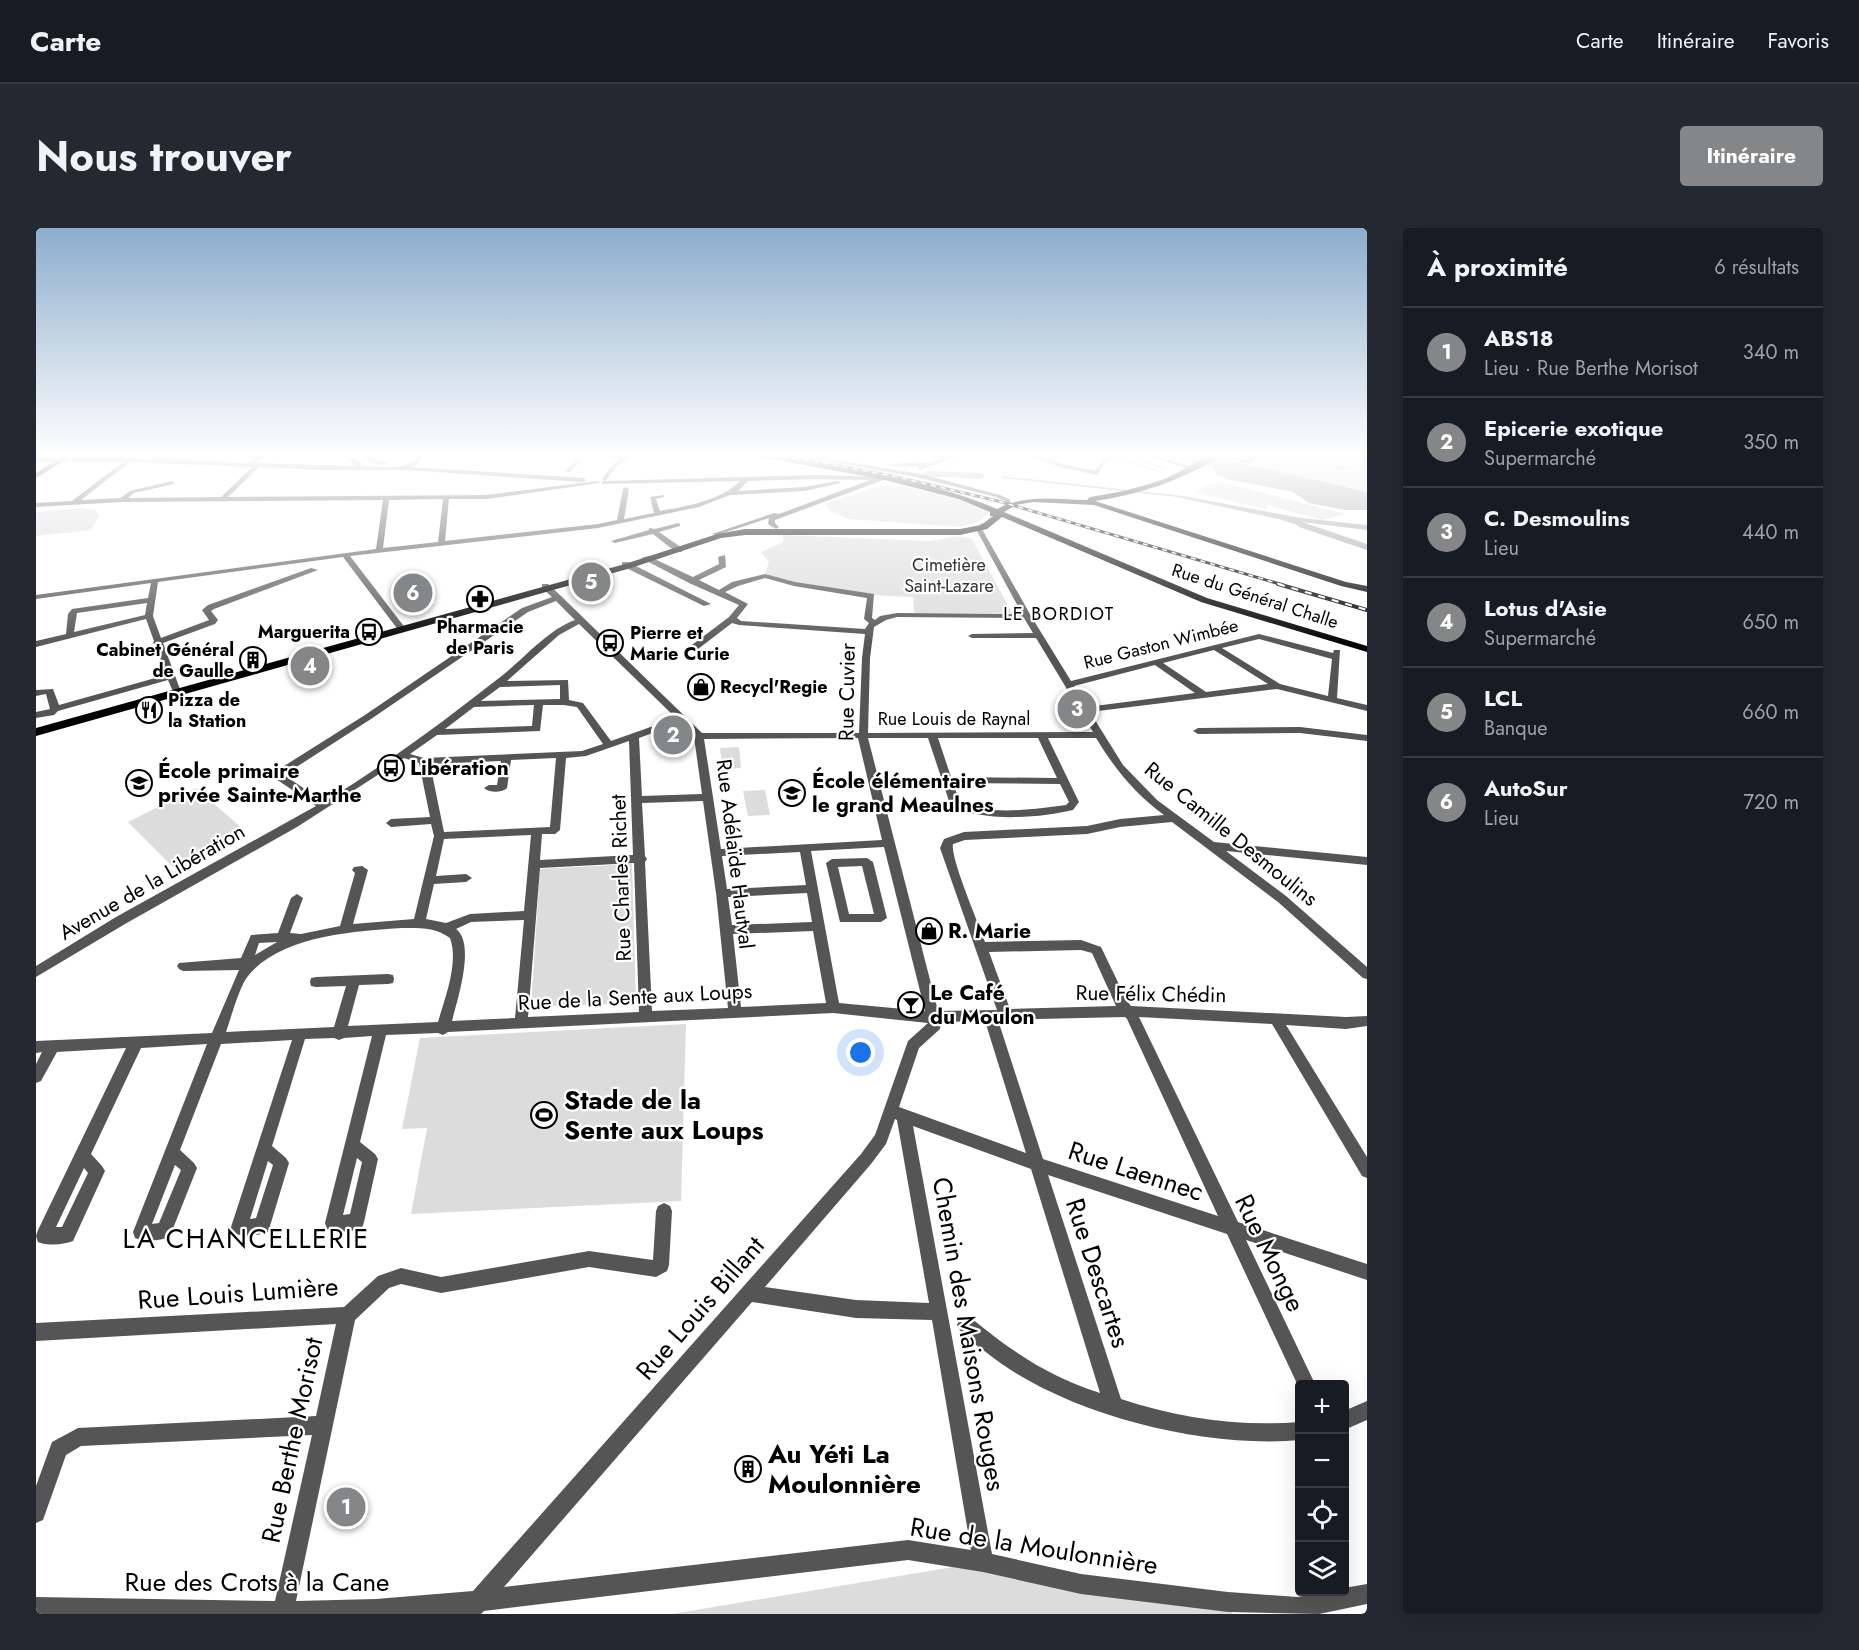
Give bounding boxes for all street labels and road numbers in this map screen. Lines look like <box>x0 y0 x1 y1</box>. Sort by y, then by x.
street label: Rue du Général Challe <box>1168 557 1342 635</box>
street label: Rue Gaston Wimbée <box>1081 612 1241 676</box>
street label: Rue Cuvier <box>831 642 863 741</box>
street label: Rue Louis de Raynal <box>878 706 1030 732</box>
street label: Rue Camille Desmoulins <box>1138 755 1324 913</box>
street label: Rue Adélaïde Hautval <box>708 757 762 951</box>
street label: Rue Charles Richet <box>603 794 639 962</box>
street label: Avenue de la Libération <box>54 817 250 947</box>
street label: Rue de la Sente aux Loups <box>517 976 753 1018</box>
street label: Rue Félix Chédin <box>1075 978 1227 1010</box>
street label: Rue Laennec <box>1063 1131 1209 1211</box>
street label: Chemin des Maisons Rouges <box>923 1174 1015 1494</box>
street label: Rue Monge <box>1225 1188 1315 1318</box>
street label: Rue Descartes <box>1056 1193 1140 1353</box>
street label: Rue Louis Billant <box>627 1227 774 1388</box>
street label: Rue Louis Lumière <box>136 1267 340 1319</box>
street label: Rue Berthe Morisot <box>252 1333 332 1546</box>
street label: Rue de la Moulonnière <box>907 1508 1161 1584</box>
street label: Rue des Crots à la Cane <box>125 1563 390 1601</box>

